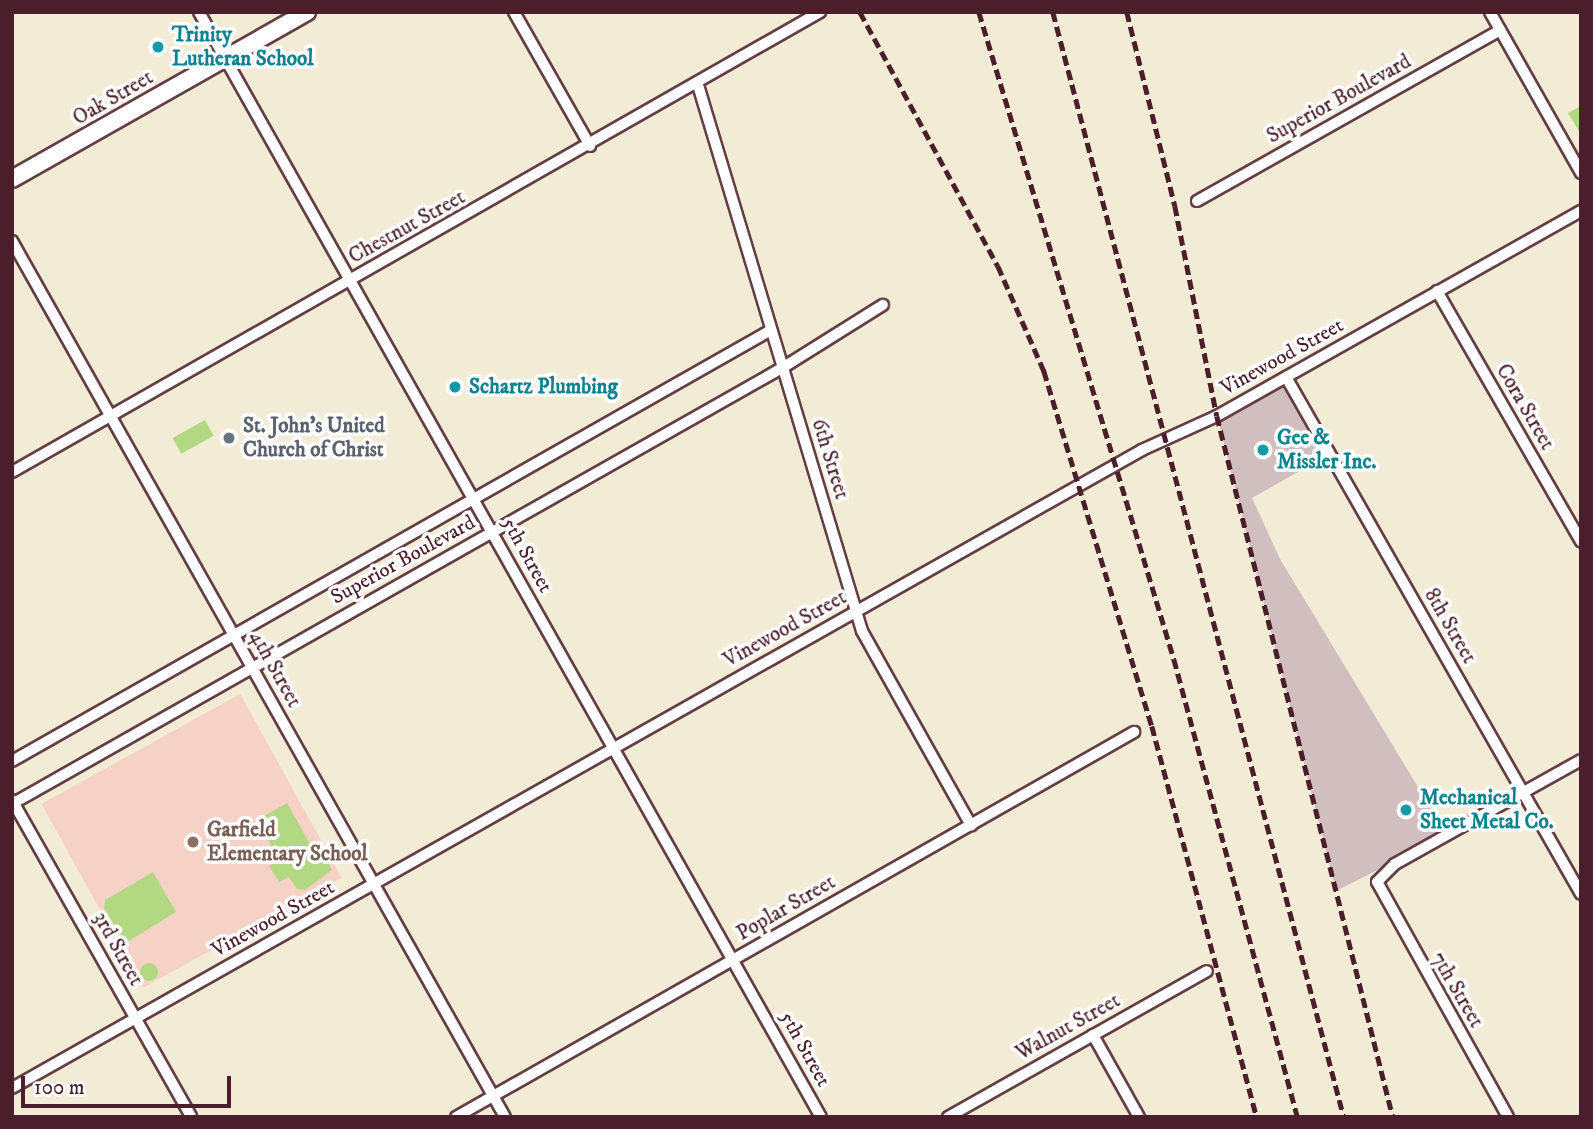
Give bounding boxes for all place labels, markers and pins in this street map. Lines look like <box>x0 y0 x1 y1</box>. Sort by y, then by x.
place label: Trinity Lutheran School <box>172 22 313 72</box>
marker: Trinity Lutheran School <box>150 39 166 55</box>
place label: Schartz Plumbing <box>469 374 618 400</box>
marker: Schartz Plumbing <box>447 379 463 395</box>
place label: St. John's United Church of Christ <box>243 413 385 463</box>
place label: Gee & Missler Inc. <box>1277 425 1376 475</box>
marker: St. John's United Church of Christ <box>221 430 237 446</box>
marker: Gee & Missler Inc. <box>1255 442 1271 458</box>
place label: Mechanical Sheet Metal Co. <box>1420 785 1554 835</box>
marker: Mechanical Sheet Metal Co. <box>1398 802 1414 818</box>
place label: Garfield Elementary School <box>207 817 368 867</box>
marker: Garfield Elementary School <box>185 834 201 850</box>

